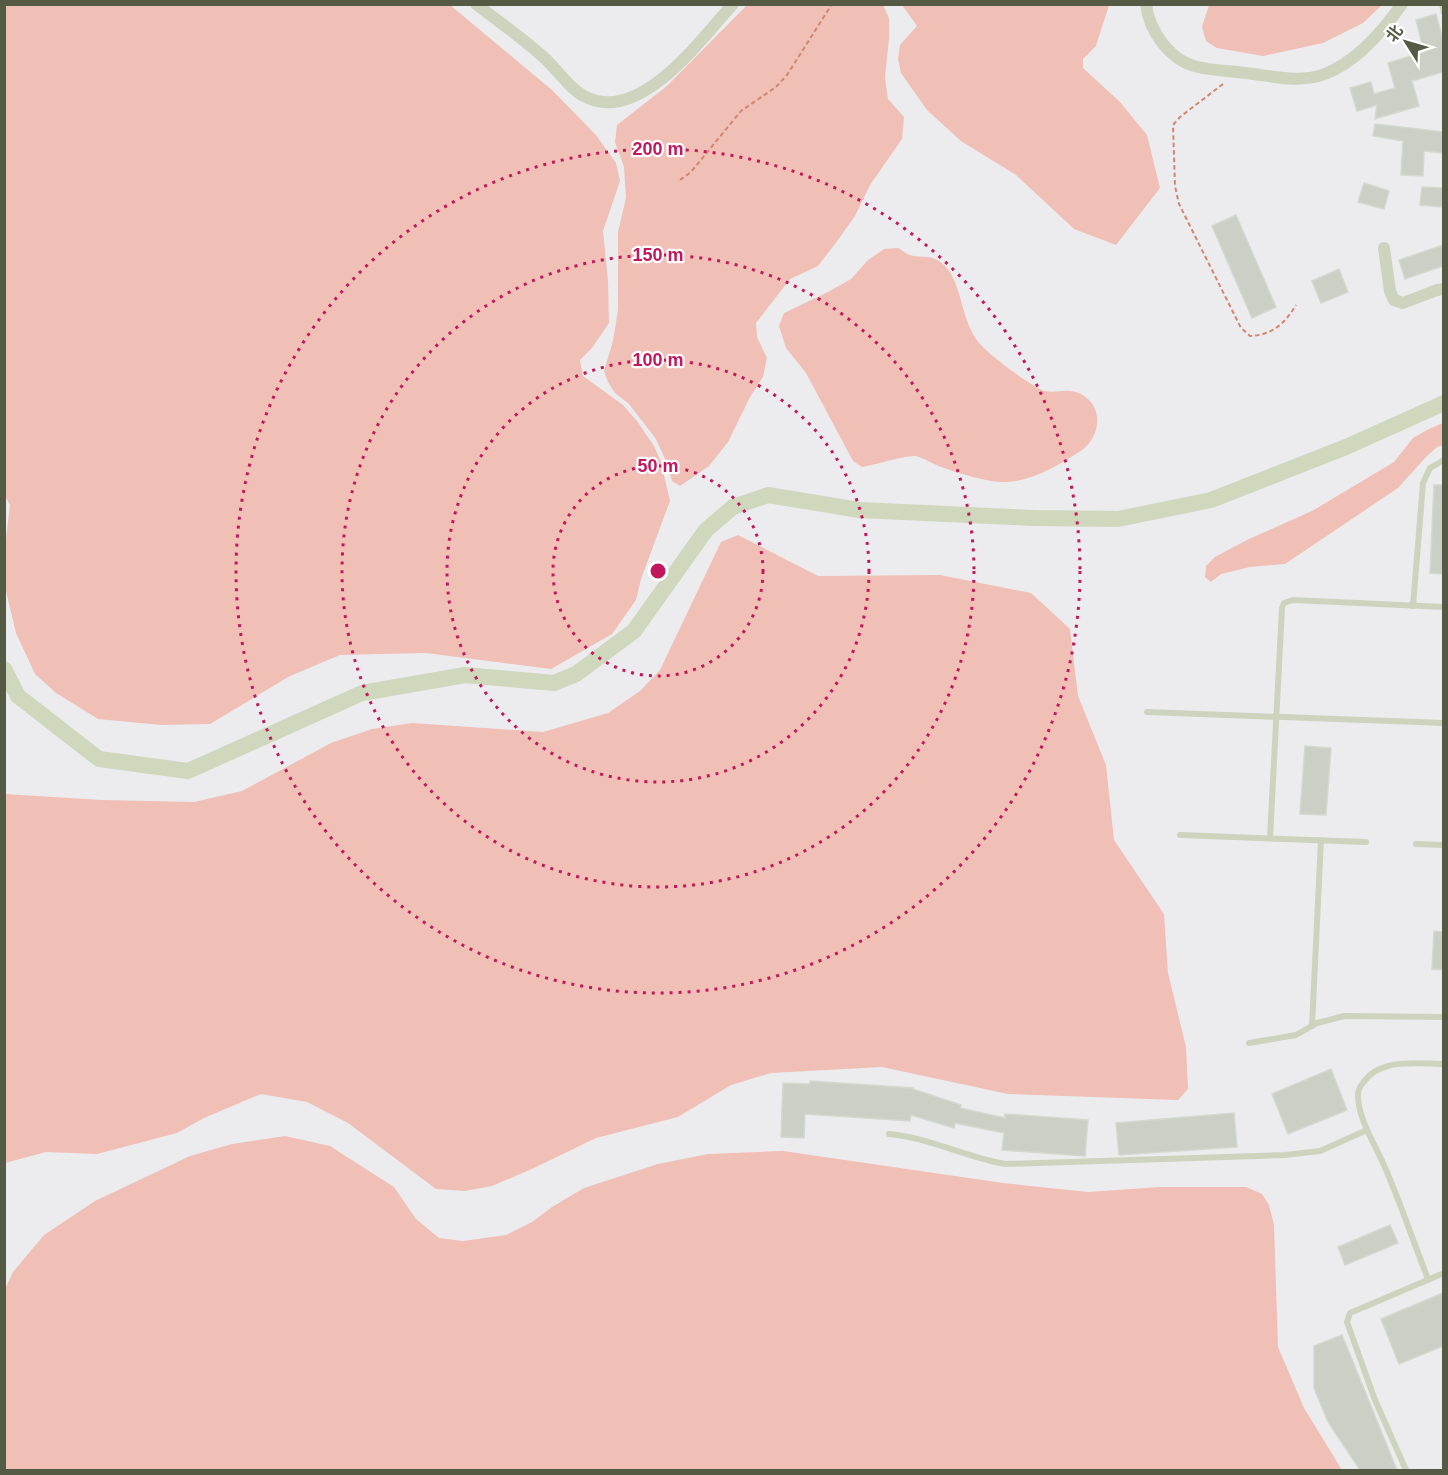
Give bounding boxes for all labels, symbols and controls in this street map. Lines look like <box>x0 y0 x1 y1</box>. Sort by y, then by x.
north arrow <box>1376 12 1436 72</box>
text: 北 <box>1383 22 1406 45</box>
text: 200 m <box>632 139 684 159</box>
text: 150 m <box>632 245 684 265</box>
text: 100 m <box>632 350 684 370</box>
text: 50 m <box>637 456 679 476</box>
centre of rings <box>648 561 668 581</box>

